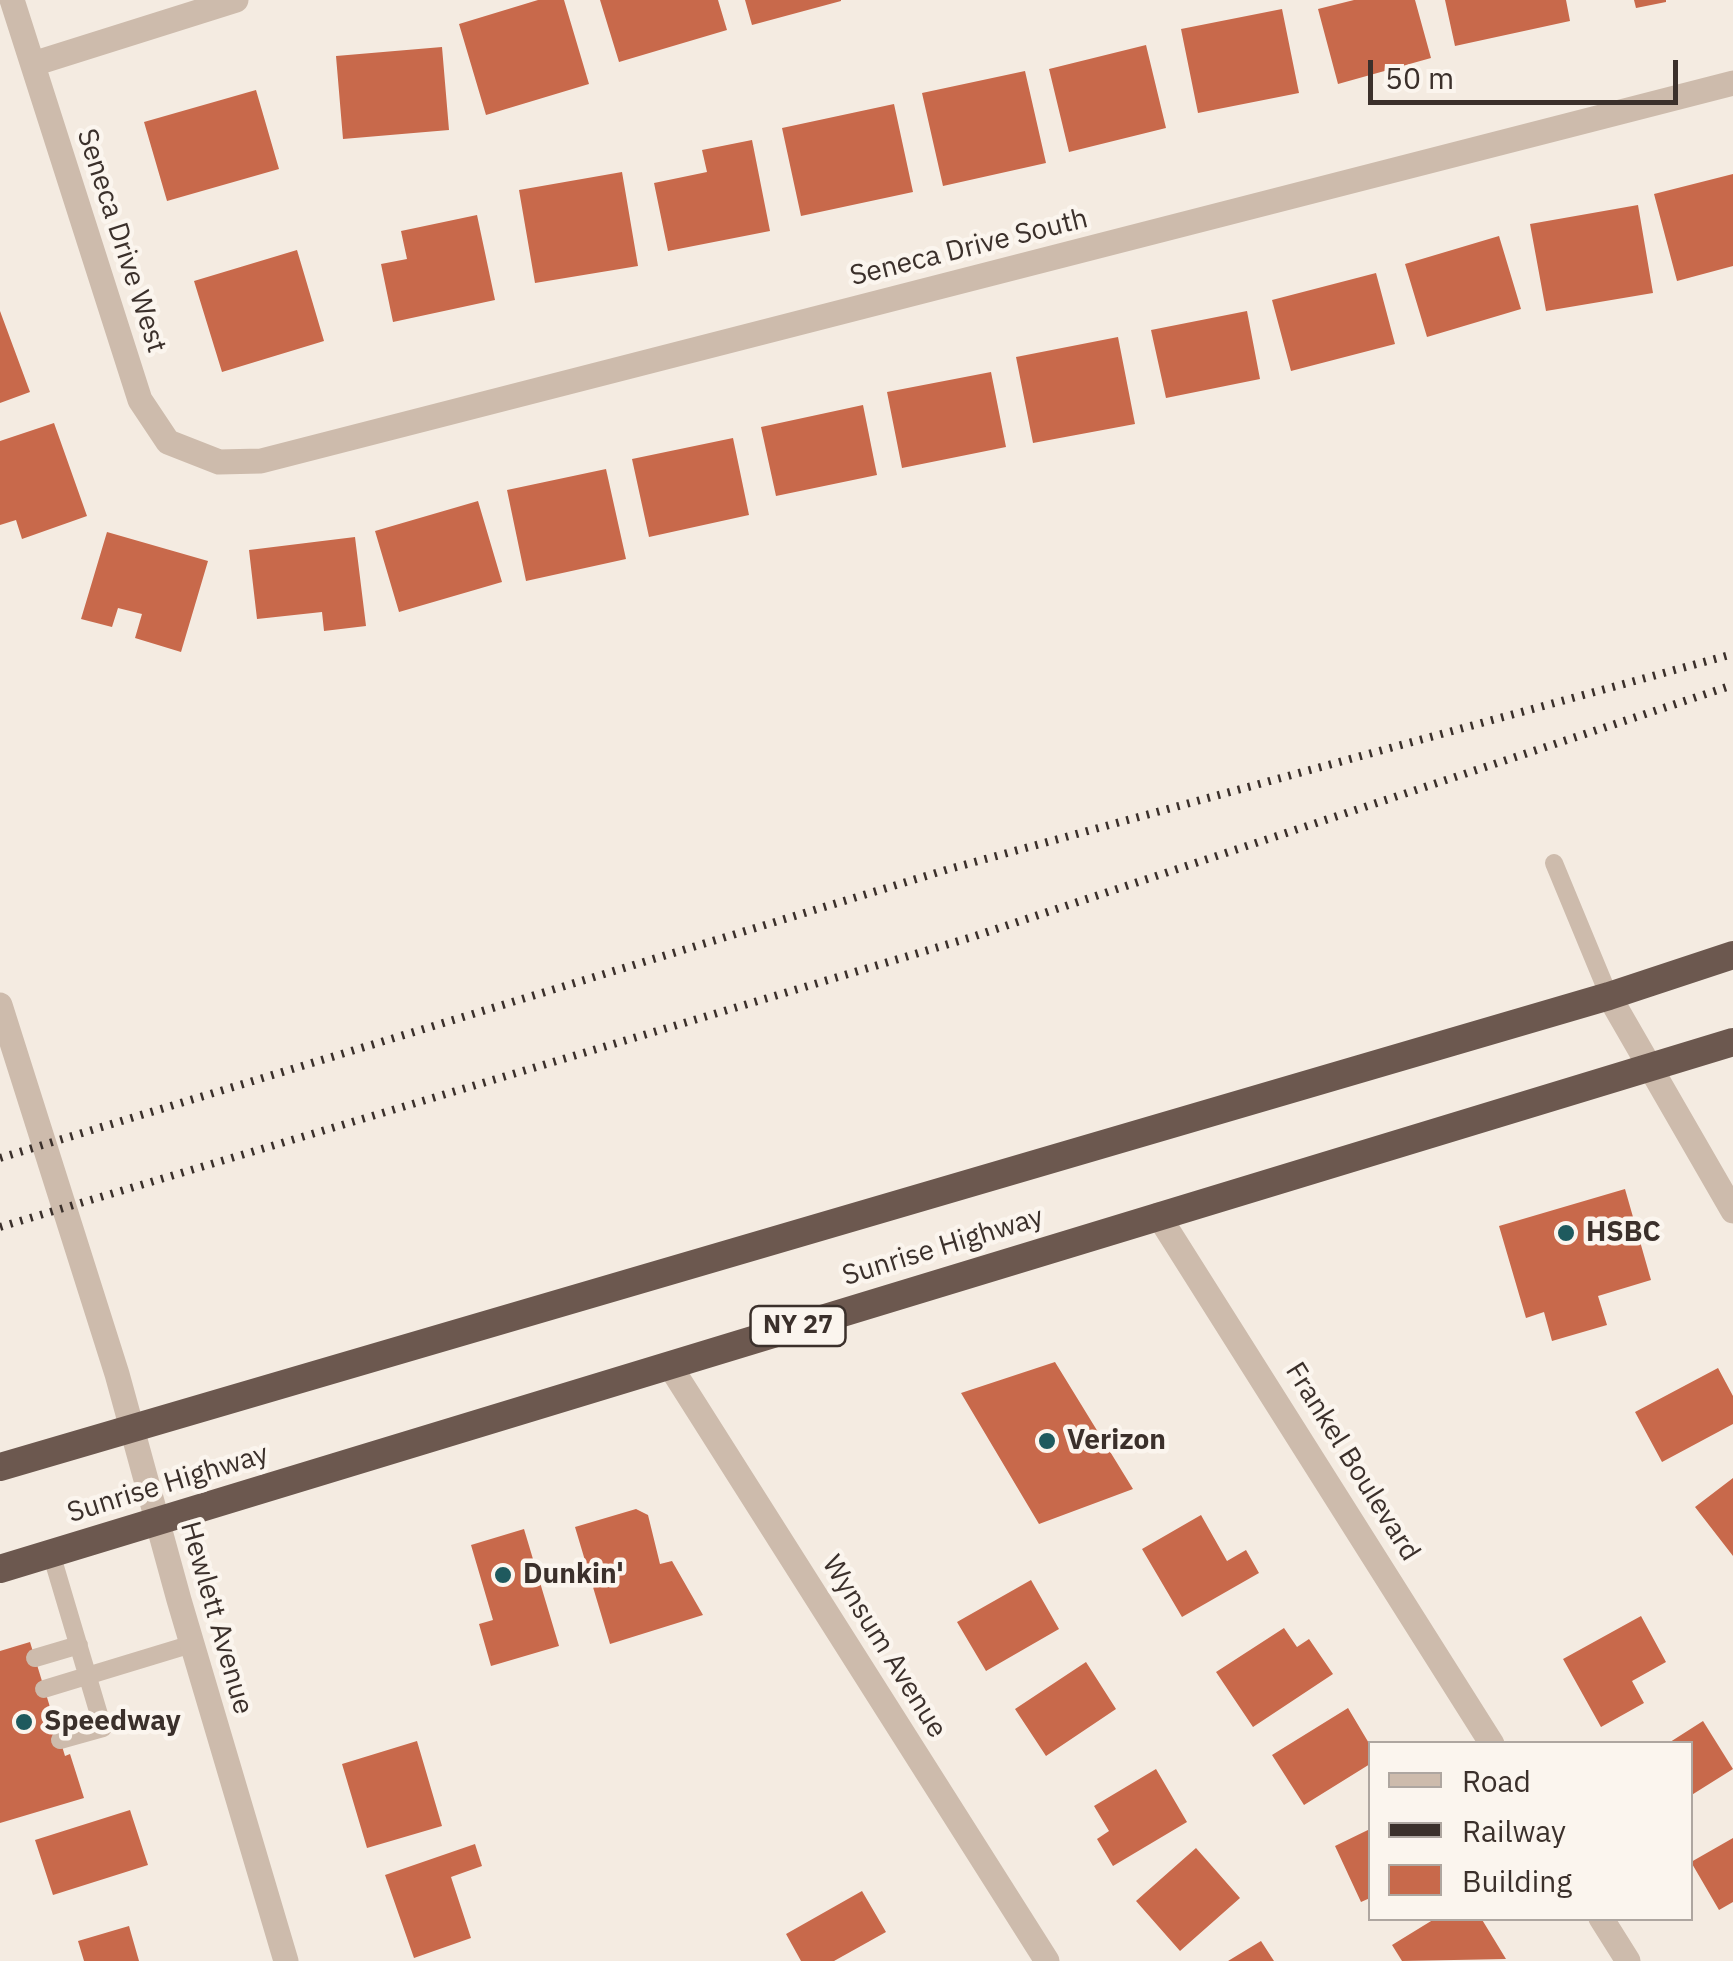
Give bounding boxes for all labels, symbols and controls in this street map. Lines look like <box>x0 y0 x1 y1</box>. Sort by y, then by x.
scale bar <box>1373 40 1683 102</box>
text: 50 m <box>1385 58 1454 97</box>
street label: Seneca Drive West <box>69 125 173 357</box>
street label: Seneca Drive South <box>847 202 1091 294</box>
street label: Sunrise Highway <box>838 1200 1048 1294</box>
place label: HSBC <box>1586 1216 1661 1250</box>
marker: HSBC <box>1555 1222 1577 1244</box>
road number: NY 27 <box>750 1306 846 1346</box>
street label: Frankel Boulevard <box>1277 1357 1427 1567</box>
place label: Verizon <box>1067 1424 1166 1458</box>
marker: Verizon <box>1036 1430 1058 1452</box>
street label: Sunrise Highway <box>63 1437 273 1531</box>
street label: Hewlett Avenue <box>172 1518 260 1718</box>
street label: Wynsum Avenue <box>814 1550 954 1744</box>
place label: Dunkin' <box>523 1558 624 1592</box>
marker: Dunkin' <box>492 1564 514 1586</box>
place label: Speedway <box>44 1705 181 1739</box>
marker: Speedway <box>13 1711 35 1733</box>
legend <box>1368 1741 1693 1921</box>
text: Road <box>1462 1761 1531 1800</box>
text: Railway <box>1462 1811 1566 1850</box>
text: Building <box>1462 1861 1572 1900</box>

